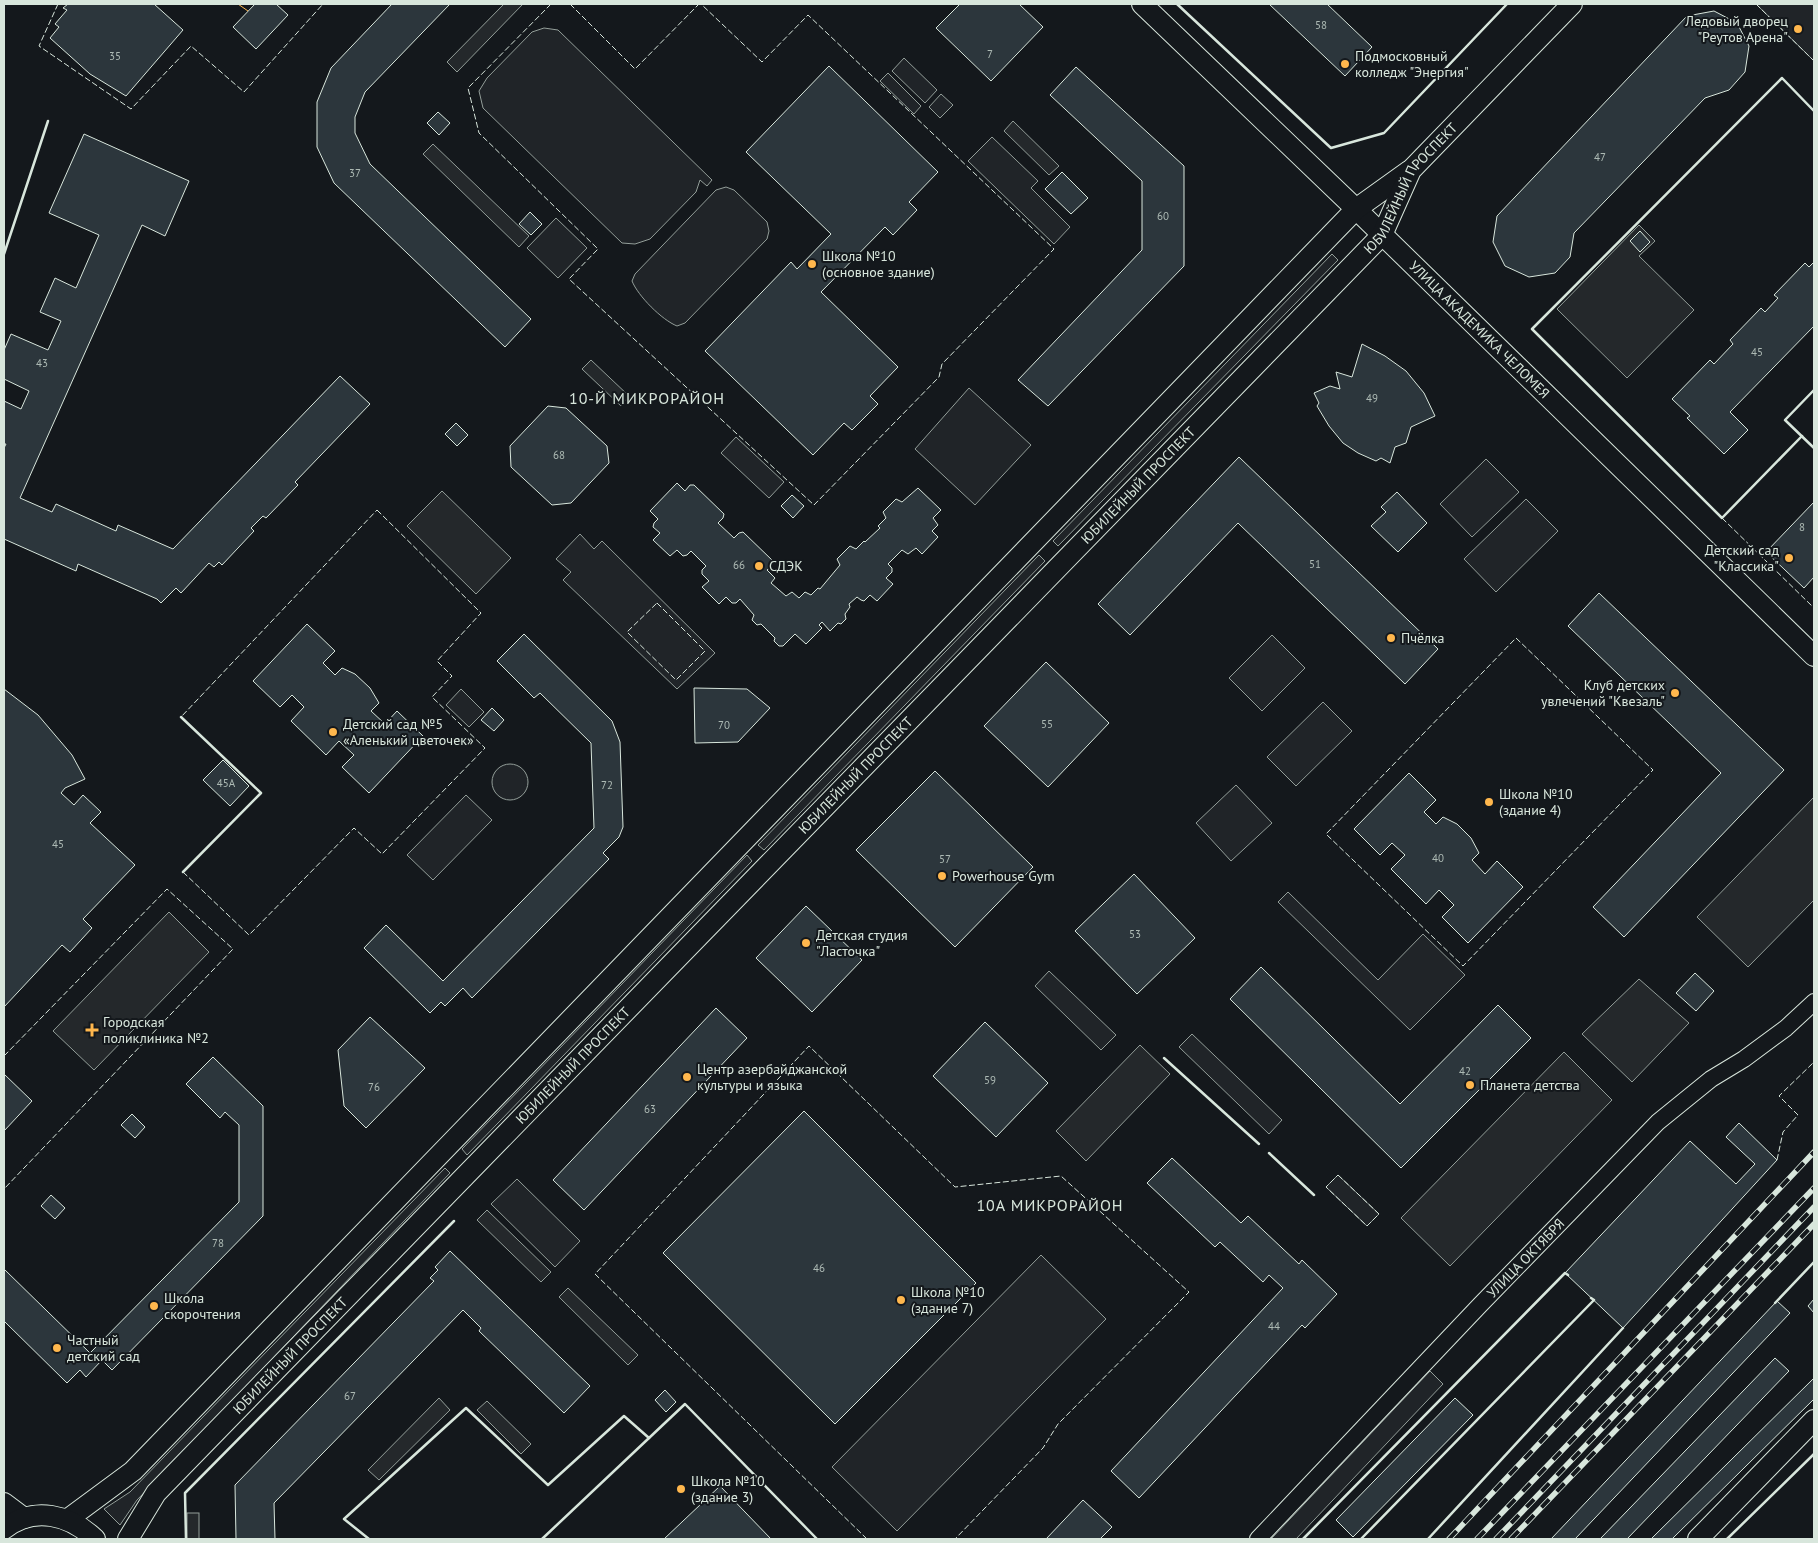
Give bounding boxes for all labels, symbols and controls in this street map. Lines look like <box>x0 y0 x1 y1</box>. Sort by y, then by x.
place label: Ледовый дворец "Реутов Арена" <box>1684 12 1788 46</box>
house number: 58 <box>1315 18 1327 32</box>
marker: Ледовый дворец "Реутов Арена" <box>1792 23 1804 35</box>
house number: 7 <box>987 47 993 61</box>
place label: Подмосковный колледж "Энергия" <box>1355 47 1469 81</box>
house number: 35 <box>109 49 121 63</box>
marker: Подмосковный колледж "Энергия" <box>1339 58 1351 70</box>
street label: ЮБИЛЕЙНЫЙ ПРОСПЕКТ <box>1360 119 1461 258</box>
house number: 47 <box>1594 150 1606 164</box>
house number: 37 <box>349 166 361 180</box>
house number: 60 <box>1157 209 1169 223</box>
place label: Школа №10 (основное здание) <box>822 247 935 281</box>
street label: УЛИЦА АКАДЕМИКА ЧЕЛОМЕЯ <box>1406 257 1554 402</box>
marker: Школа №10 (основное здание) <box>806 258 818 270</box>
house number: 45 <box>1751 345 1763 359</box>
house number: 43 <box>36 356 48 370</box>
district label: 10-Й МИКРОРАЙОН <box>569 388 725 408</box>
house number: 49 <box>1366 391 1378 405</box>
street label: ЮБИЛЕЙНЫЙ ПРОСПЕКТ <box>1077 423 1199 548</box>
house number: 68 <box>553 448 565 462</box>
house number: 8 <box>1799 520 1805 534</box>
place label: Детский сад "Классика" <box>1705 541 1779 575</box>
marker: Детский сад "Классика" <box>1783 552 1795 564</box>
place label: СДЭК <box>769 557 803 575</box>
house number: 51 <box>1309 557 1321 571</box>
house number: 66 <box>733 558 745 572</box>
marker: СДЭК <box>753 560 765 572</box>
place label: Пчёлка <box>1401 629 1445 647</box>
marker: Пчёлка <box>1385 632 1397 644</box>
place label: Клуб детских увлечений "Квезаль" <box>1541 676 1665 710</box>
marker: Клуб детских увлечений "Квезаль" <box>1669 687 1681 699</box>
street label: ЮБИЛЕЙНЫЙ ПРОСПЕКТ <box>794 713 917 838</box>
place label: Детский сад №5 «Аленький цветочек» <box>343 715 474 749</box>
house number: 55 <box>1041 717 1053 731</box>
house number: 70 <box>718 718 730 732</box>
marker: Детский сад №5 «Аленький цветочек» <box>327 726 339 738</box>
house number: 45А <box>217 776 236 790</box>
house number: 72 <box>601 778 613 792</box>
place label: Школа №10 (здание 4) <box>1499 785 1573 819</box>
marker: Школа №10 (здание 4) <box>1483 796 1495 808</box>
house number: 45 <box>52 837 64 851</box>
house number: 40 <box>1432 851 1444 865</box>
house number: 57 <box>939 852 951 866</box>
place label: Powerhouse Gym <box>952 867 1055 885</box>
marker: Powerhouse Gym <box>936 870 948 882</box>
place label: Детская студия "Ласточка" <box>816 926 908 960</box>
house number: 53 <box>1129 927 1141 941</box>
marker: Детская студия "Ласточка" <box>800 937 812 949</box>
street label: ЮБИЛЕЙНЫЙ ПРОСПЕКТ <box>512 1003 634 1128</box>
place label: Городская поликлиника №2 <box>103 1013 209 1047</box>
marker: Городская поликлиника №2 <box>85 1023 99 1037</box>
place label: Центр азербайджанской культуры и языка <box>697 1060 847 1094</box>
house number: 42 <box>1459 1064 1471 1078</box>
marker: Центр азербайджанской культуры и языка <box>681 1071 693 1083</box>
house number: 59 <box>984 1073 996 1087</box>
place label: Планета детства <box>1480 1076 1580 1094</box>
marker: Планета детства <box>1464 1079 1476 1091</box>
house number: 76 <box>368 1080 380 1094</box>
house number: 63 <box>644 1102 656 1116</box>
district label: 10А МИКРОРАЙОН <box>976 1195 1124 1215</box>
street label: УЛИЦА ОКТЯБРЯ <box>1483 1215 1568 1302</box>
house number: 78 <box>212 1236 224 1250</box>
house number: 46 <box>813 1261 825 1275</box>
place label: Школа №10 (здание 7) <box>911 1283 985 1317</box>
place label: Школа скорочтения <box>164 1289 241 1323</box>
street label: ЮБИЛЕЙНЫЙ ПРОСПЕКТ <box>229 1293 351 1418</box>
marker: Школа №10 (здание 7) <box>895 1294 907 1306</box>
marker: Школа скорочтения <box>148 1300 160 1312</box>
house number: 44 <box>1268 1319 1280 1333</box>
place label: Частный детский сад <box>67 1331 140 1365</box>
marker: Частный детский сад <box>51 1342 63 1354</box>
house number: 67 <box>344 1389 356 1403</box>
place label: Школа №10 (здание 3) <box>691 1472 765 1506</box>
marker: Школа №10 (здание 3) <box>675 1483 687 1495</box>

